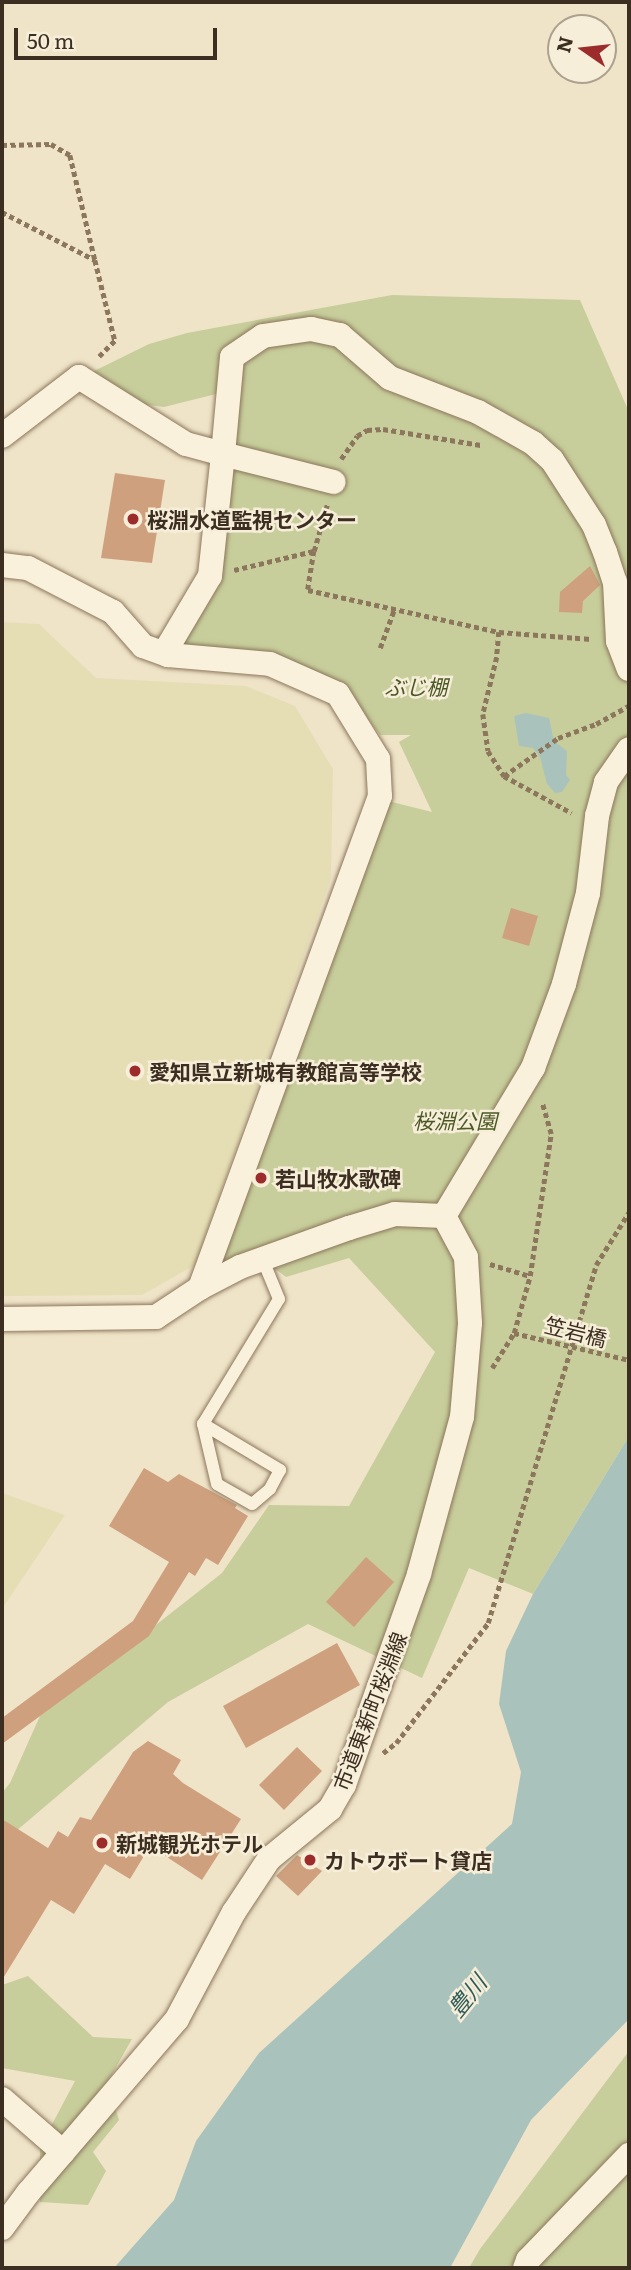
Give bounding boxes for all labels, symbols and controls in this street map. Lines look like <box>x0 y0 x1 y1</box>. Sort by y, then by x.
scale bar <box>18 14 220 58</box>
north arrow <box>547 14 617 84</box>
text: 50 m <box>27 24 74 55</box>
text: N <box>548 33 579 56</box>
place label: 桜淵水道監視センター <box>147 506 357 532</box>
marker: 桜淵水道監視センター <box>125 511 141 527</box>
park label: ぶじ棚 <box>385 673 447 699</box>
place label: 愛知県立新城有教館高等学校 <box>149 1058 422 1084</box>
marker: 愛知県立新城有教館高等学校 <box>127 1063 143 1079</box>
park label: 桜淵公園 <box>413 1107 497 1133</box>
place label: 若山牧水歌碑 <box>275 1165 401 1191</box>
marker: 若山牧水歌碑 <box>253 1170 269 1186</box>
street label: 笠岩橋 <box>542 1311 610 1351</box>
street label: 市道東新町桜淵線 <box>327 1628 411 1794</box>
place label: 新城観光ホテル <box>116 1830 263 1856</box>
marker: 新城観光ホテル <box>94 1835 110 1851</box>
place label: カトウボート貸店 <box>324 1847 492 1873</box>
marker: カトウボート貸店 <box>302 1852 318 1868</box>
water label: 豊川 <box>441 1968 491 2022</box>

